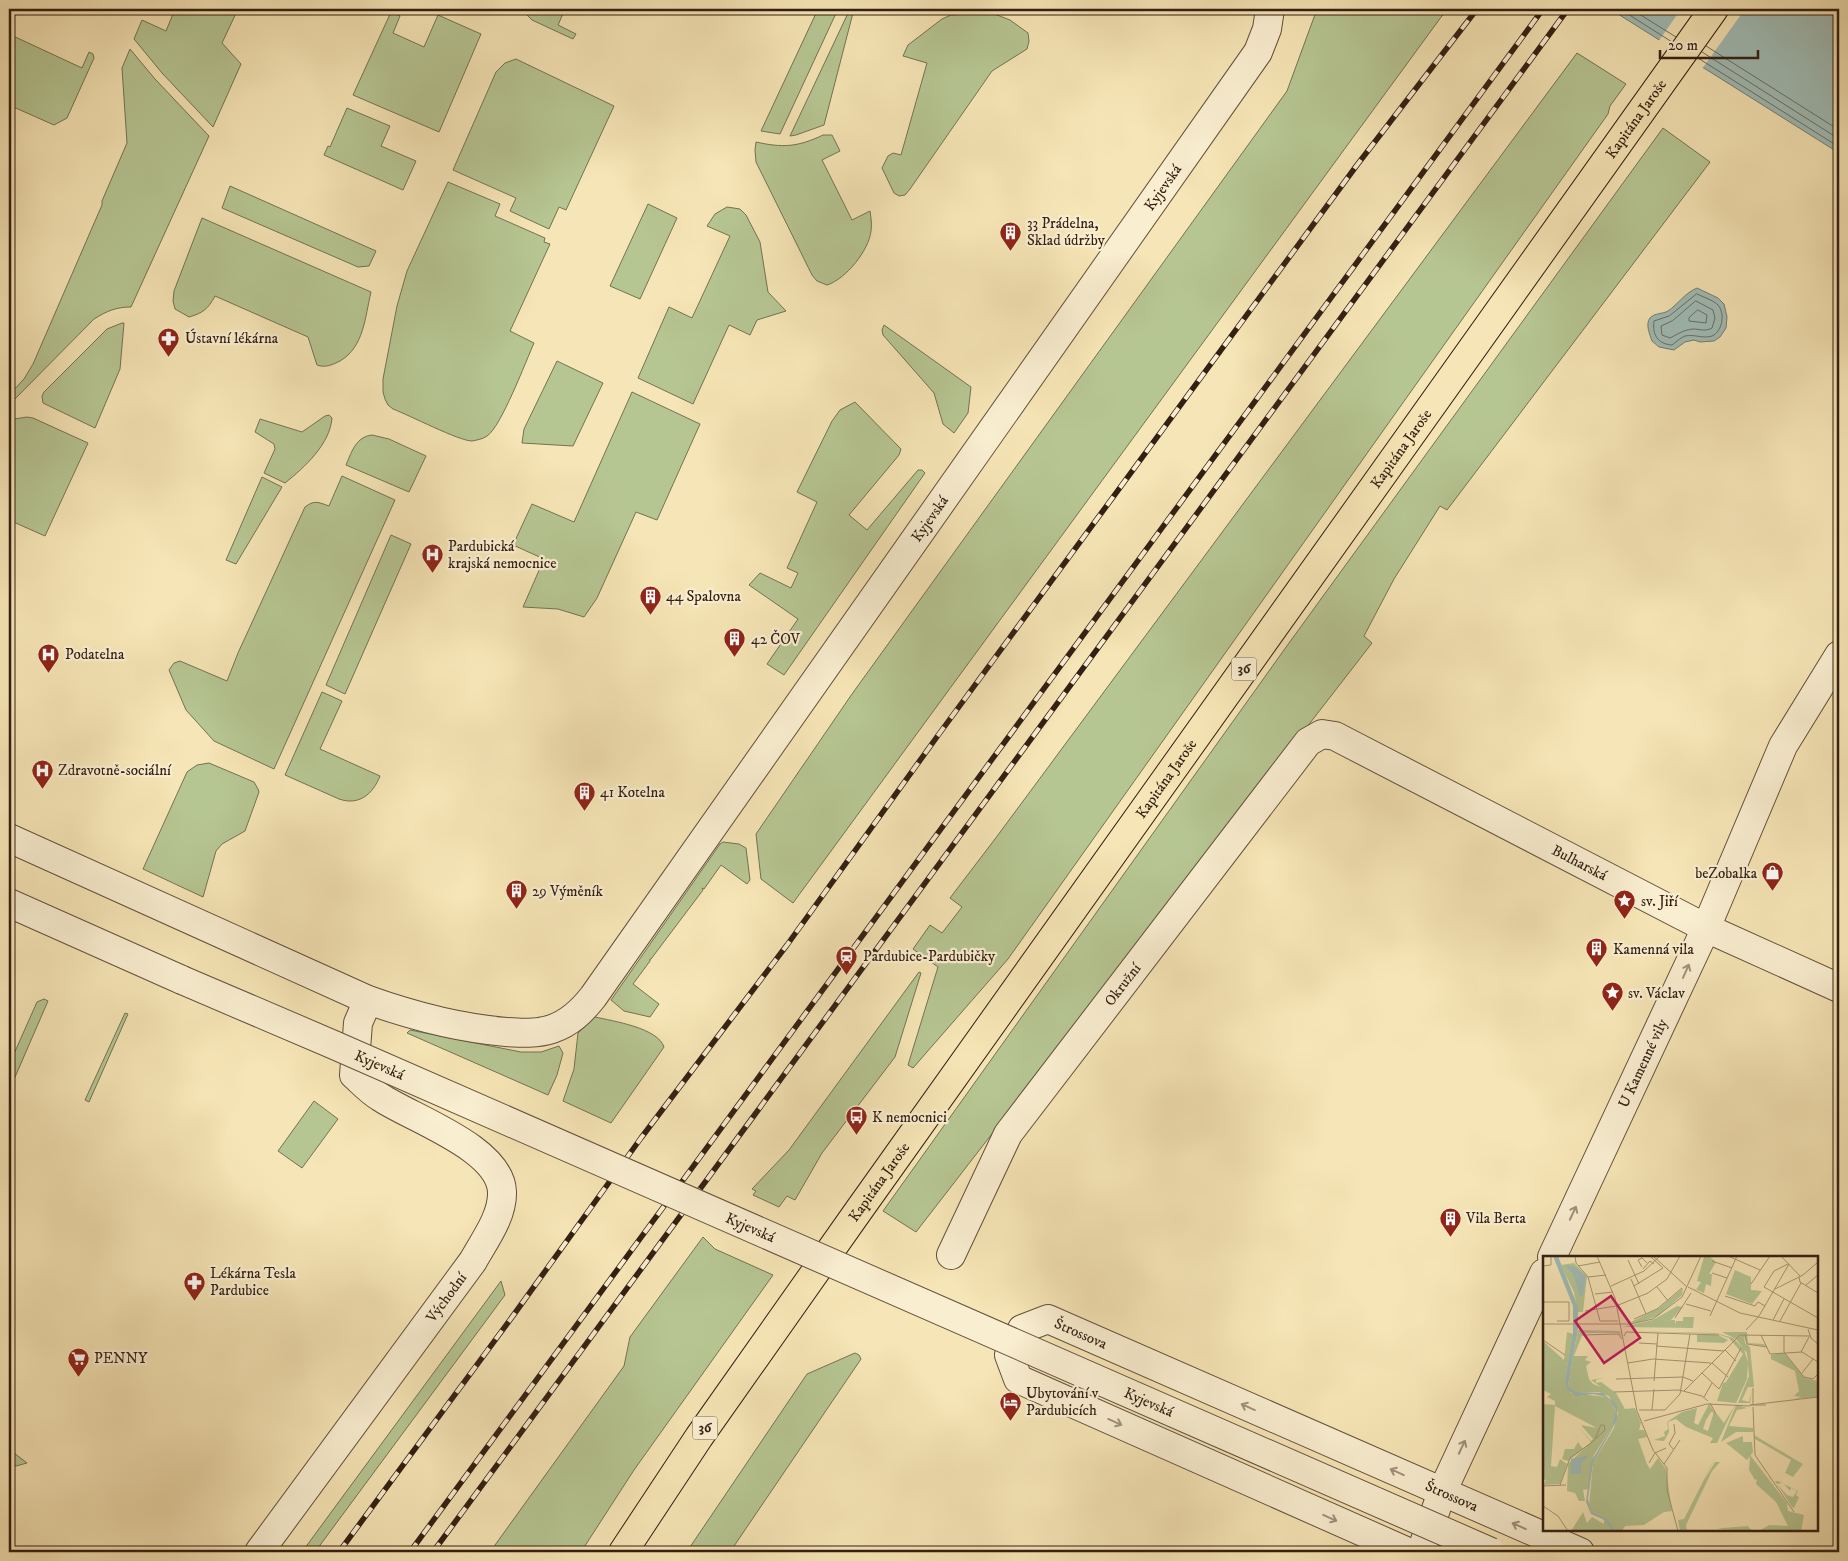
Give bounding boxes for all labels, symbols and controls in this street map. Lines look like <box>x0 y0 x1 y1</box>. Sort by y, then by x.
scale bar <box>1660 28 1758 60</box>
text: 20 m <box>1668 36 1698 55</box>
street label: Kapitána Jaroše <box>1601 75 1671 162</box>
street label: Kyjevská <box>1140 160 1186 214</box>
place label: 33 Prádelna, Sklad údržby <box>1027 214 1106 250</box>
building icon: 33 Prádelna, Sklad údržby <box>999 220 1023 251</box>
pharmacy icon: Ústavní lékárna <box>157 326 181 357</box>
place label: Ústavní lékárna <box>185 328 279 348</box>
street label: Kapitána Jaroše <box>1366 405 1436 492</box>
street label: Kyjevská <box>907 491 953 546</box>
place label: Pardubická krajská nemocnice <box>448 537 556 573</box>
hospital icon: Pardubická krajská nemocnice <box>420 543 444 574</box>
building icon: 44 Spalovna <box>638 584 662 615</box>
place label: 44 Spalovna <box>666 587 741 606</box>
building icon: 42 ČOV <box>723 627 747 658</box>
place label: 42 ČOV <box>751 629 801 649</box>
hospital icon: Podatelna <box>37 642 61 673</box>
place label: Podatelna <box>65 645 125 664</box>
road number: 36 <box>1232 658 1256 681</box>
street label: Kapitána Jaroše <box>1131 735 1201 822</box>
hospital icon: Zdravotně-sociální <box>30 758 54 789</box>
place label: Zdravotně-sociální <box>58 761 172 780</box>
building icon: 41 Kotelna <box>572 780 596 811</box>
place label: 41 Kotelna <box>600 783 665 802</box>
street label: Bulharská <box>1549 840 1611 885</box>
shop icon: beZobalka <box>1761 861 1785 892</box>
place label: beZobalka <box>1695 864 1758 883</box>
building icon: 29 Výměník <box>504 879 528 910</box>
place label: 29 Výměník <box>532 882 603 901</box>
place icon: sv. Jiří <box>1613 889 1637 920</box>
place label: sv. Jiří <box>1641 892 1679 911</box>
building icon: Kamenná vila <box>1585 937 1609 968</box>
place label: Kamenná vila <box>1613 940 1695 959</box>
station icon: Pardubice-Pardubičky <box>835 944 859 975</box>
place label: Pardubice-Pardubičky <box>863 947 996 966</box>
street label: Okružní <box>1100 958 1146 1010</box>
one-way arrow <box>1682 964 1692 979</box>
place icon: sv. Václav <box>1600 981 1624 1012</box>
place label: sv. Václav <box>1628 984 1685 1003</box>
street label: U Kamenné vily <box>1614 1015 1672 1111</box>
street label: Kyjevská <box>352 1046 408 1084</box>
bus stop icon: K nemocnici <box>844 1105 868 1136</box>
place label: K nemocnici <box>872 1108 947 1127</box>
street label: Kapitána Jaroše <box>844 1139 914 1225</box>
building icon: Vila Berta <box>1438 1206 1462 1237</box>
one-way arrow <box>1568 1206 1578 1221</box>
street label: Kyjevská <box>723 1208 779 1247</box>
place label: Vila Berta <box>1465 1209 1526 1228</box>
inset map <box>1543 1256 1818 1531</box>
place label: Lékárna Tesla Pardubice <box>210 1264 296 1300</box>
street label: Východní <box>421 1268 471 1327</box>
pharmacy icon: Lékárna Tesla Pardubice <box>182 1270 206 1301</box>
street label: Štrossova <box>1051 1313 1111 1354</box>
supermarket icon: PENNY <box>66 1346 90 1377</box>
place label: PENNY <box>94 1349 148 1368</box>
street label: Kyjevská <box>1121 1383 1177 1422</box>
place label: Ubytování v Pardubicích <box>1026 1384 1099 1420</box>
hotel icon: Ubytování v Pardubicích <box>998 1390 1022 1421</box>
one-way arrow <box>1241 1401 1256 1411</box>
road number: 36 <box>692 1416 718 1440</box>
one-way arrow <box>1107 1418 1122 1428</box>
one-way arrow <box>1458 1440 1468 1455</box>
one-way arrow <box>1390 1466 1405 1476</box>
street label: Štrossova <box>1422 1475 1482 1516</box>
one-way arrow <box>1322 1513 1337 1523</box>
one-way arrow <box>1512 1520 1527 1530</box>

